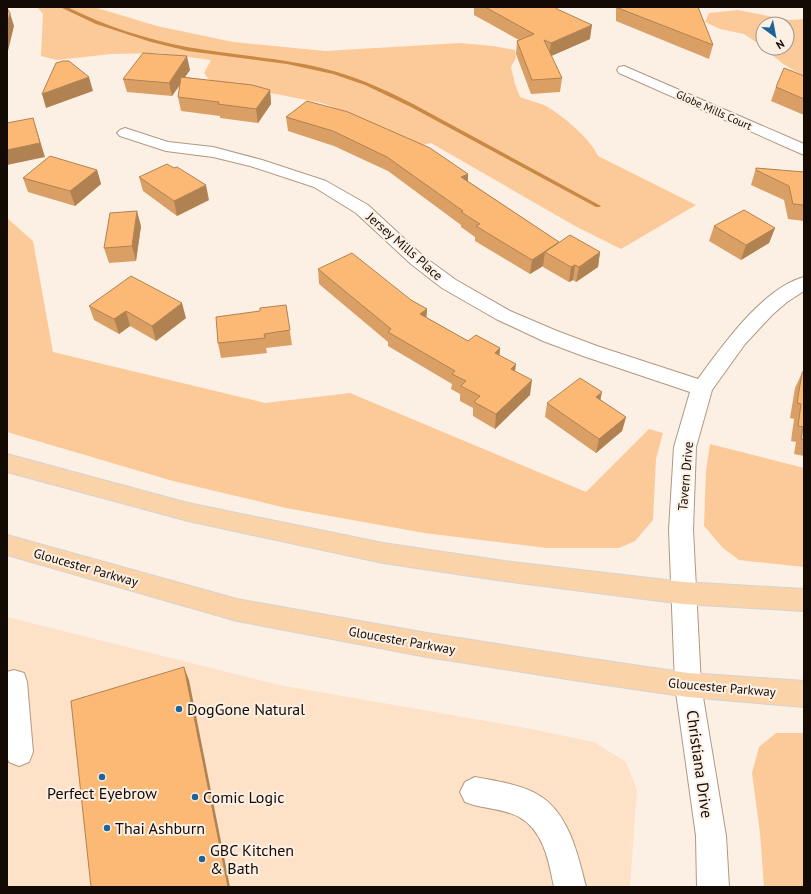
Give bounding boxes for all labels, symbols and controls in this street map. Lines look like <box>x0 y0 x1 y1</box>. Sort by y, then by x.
north arrow <box>755 16 795 56</box>
text: N <box>774 37 787 52</box>
street label: Globe Mills Court <box>674 87 754 133</box>
street label: Jersey Mills Place <box>362 208 446 284</box>
street label: Tavern Drive <box>674 441 697 511</box>
street label: Gloucester Parkway <box>32 544 140 591</box>
street label: Gloucester Parkway <box>347 623 457 658</box>
street label: Gloucester Parkway <box>667 674 777 701</box>
place label: DogGone Natural <box>187 699 305 719</box>
marker: DogGone Natural <box>174 704 184 714</box>
street label: Christiana Drive <box>683 709 717 819</box>
marker: Perfect Eyebrow <box>97 772 107 782</box>
place label: Perfect Eyebrow <box>47 783 157 803</box>
place label: Comic Logic <box>203 787 285 807</box>
marker: Comic Logic <box>190 792 200 802</box>
place label: Thai Ashburn <box>115 818 205 838</box>
marker: Thai Ashburn <box>102 823 112 833</box>
place label: GBC Kitchen & Bath <box>210 840 294 878</box>
marker: GBC Kitchen & Bath <box>197 854 207 864</box>

